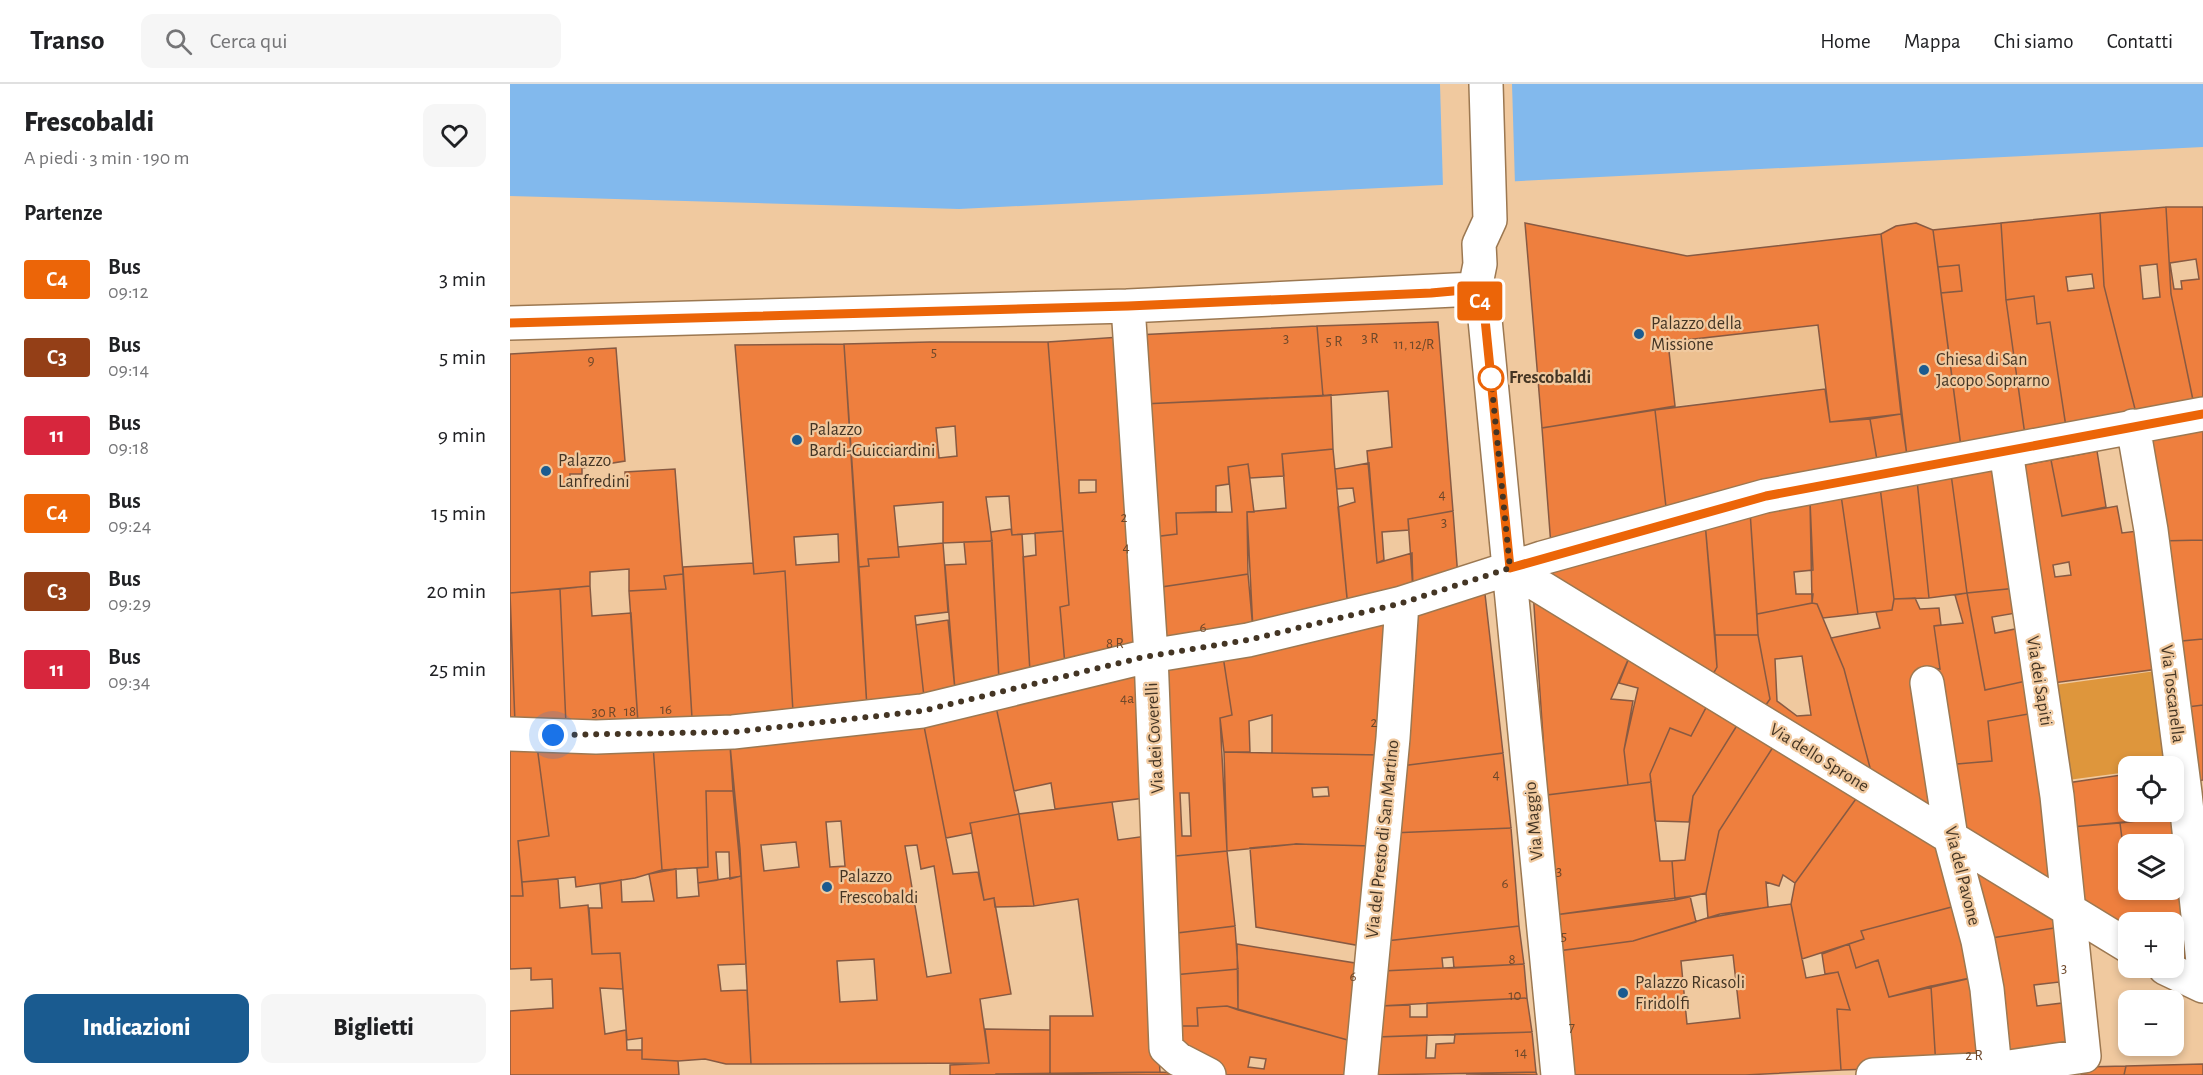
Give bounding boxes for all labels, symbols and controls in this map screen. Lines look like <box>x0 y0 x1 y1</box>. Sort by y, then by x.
search box <box>141 14 561 68</box>
icon: search <box>162 25 195 58</box>
text: Transo <box>30 27 105 55</box>
text: Cerca qui <box>210 30 288 52</box>
text: Home <box>1820 31 1871 52</box>
text: Mappa <box>1904 31 1961 52</box>
text: Chi siamo <box>1994 31 2074 52</box>
text: Contatti <box>2107 31 2173 52</box>
button: heart <box>423 104 486 167</box>
text: Frescobaldi <box>24 109 154 137</box>
text: A piedi · 3 min · 190 m <box>24 148 190 168</box>
text: Partenze <box>24 202 103 224</box>
text: Bus <box>108 256 141 278</box>
text: 3 min <box>439 268 486 290</box>
text: C4 <box>46 269 68 290</box>
text: 09:12 <box>108 282 149 302</box>
line badge: C4 <box>1453 282 1507 320</box>
text: C4 <box>1469 291 1491 312</box>
place label: Palazzo della Missione <box>1651 315 1742 354</box>
marker: Palazzo della Missione <box>1632 327 1646 341</box>
house number: 3 <box>1283 331 1289 346</box>
house number: 3 R <box>1362 331 1378 346</box>
text: Bus <box>108 334 141 356</box>
house number: 5 R <box>1325 334 1343 349</box>
house number: 11, 12/R <box>1394 337 1434 352</box>
house number: 5 <box>931 345 937 360</box>
text: 5 min <box>439 346 486 368</box>
text: C3 <box>47 347 67 368</box>
place label: Chiesa di San Jacopo Soprarno <box>1936 351 2050 390</box>
house number: 9 <box>587 353 595 368</box>
text: 09:14 <box>108 360 149 380</box>
marker: Chiesa di San Jacopo Soprarno <box>1917 363 1931 377</box>
marker: Frescobaldi <box>1478 365 1504 391</box>
place label: Frescobaldi <box>1509 369 1591 387</box>
text: Bus <box>108 412 141 434</box>
place label: Palazzo Bardi-Guicciardini <box>809 421 935 460</box>
text: 9 min <box>438 424 486 446</box>
text: 11 <box>49 425 65 446</box>
marker: Palazzo Bardi-Guicciardini <box>790 433 804 447</box>
text: 09:18 <box>108 438 149 458</box>
place label: Palazzo Lanfredini <box>558 452 630 491</box>
marker: Palazzo Lanfredini <box>539 464 553 478</box>
house number: 4 <box>1438 487 1446 502</box>
text: Bus <box>108 490 141 512</box>
text: 15 min <box>431 502 486 524</box>
text: C4 <box>46 503 68 524</box>
house number: 2 <box>1121 510 1128 525</box>
house number: 3 <box>1441 515 1447 530</box>
text: 09:24 <box>108 516 151 536</box>
house number: 4 <box>1122 540 1130 555</box>
text: Bus <box>108 568 141 590</box>
text: 20 min <box>426 580 486 602</box>
text: C3 <box>47 581 67 602</box>
text: 09:29 <box>108 594 151 614</box>
house number: 6 <box>1199 620 1207 635</box>
street label: Via dei Sapiti <box>2023 635 2055 727</box>
house number: 8 R <box>1106 636 1124 651</box>
street label: Via Toscanella <box>2157 644 2187 744</box>
text: Bus <box>108 646 141 668</box>
text: 25 min <box>429 658 486 680</box>
text: 11 <box>49 659 65 680</box>
text: 09:34 <box>108 672 150 692</box>
street label: Via dei Coverelli <box>1143 682 1167 794</box>
house number: 4a <box>1120 691 1134 706</box>
house number: 16 <box>660 702 672 717</box>
house number: 18 <box>624 704 636 719</box>
house number: 30 R <box>592 705 616 720</box>
house number: 2 <box>1371 715 1378 730</box>
your location <box>538 720 568 750</box>
street label: Via dello Sprone <box>1766 720 1872 796</box>
street label: Via del Presto di San Martino <box>1364 739 1402 939</box>
map controls <box>2118 756 2184 1056</box>
button: locate <box>2118 756 2184 822</box>
house number: 4 <box>1492 767 1500 782</box>
street label: Via Maggio <box>1522 781 1546 861</box>
street label: Via del Pavone <box>1941 825 1983 927</box>
button: layers <box>2118 834 2184 900</box>
house number: 3 <box>1556 864 1562 879</box>
place label: Palazzo Frescobaldi <box>839 868 918 907</box>
house number: 6 <box>1501 876 1509 891</box>
marker: Palazzo Frescobaldi <box>820 880 834 894</box>
button: + <box>2118 912 2184 978</box>
house number: 5 <box>1561 929 1567 944</box>
house number: 8 <box>1508 952 1516 967</box>
house number: 3 <box>2061 961 2067 976</box>
house number: 6 <box>1349 969 1357 984</box>
place label: Palazzo Ricasoli Firidolfi <box>1635 974 1745 1013</box>
marker: Palazzo Ricasoli Firidolfi <box>1616 986 1630 1000</box>
house number: 10 <box>1508 988 1522 1003</box>
button: − <box>2118 990 2184 1056</box>
button: Indicazioni <box>24 994 249 1063</box>
button: Biglietti <box>261 994 486 1063</box>
house number: 7 <box>1569 1020 1575 1035</box>
house number: 14 <box>1515 1045 1527 1060</box>
house number: 2 R <box>1965 1048 1983 1063</box>

